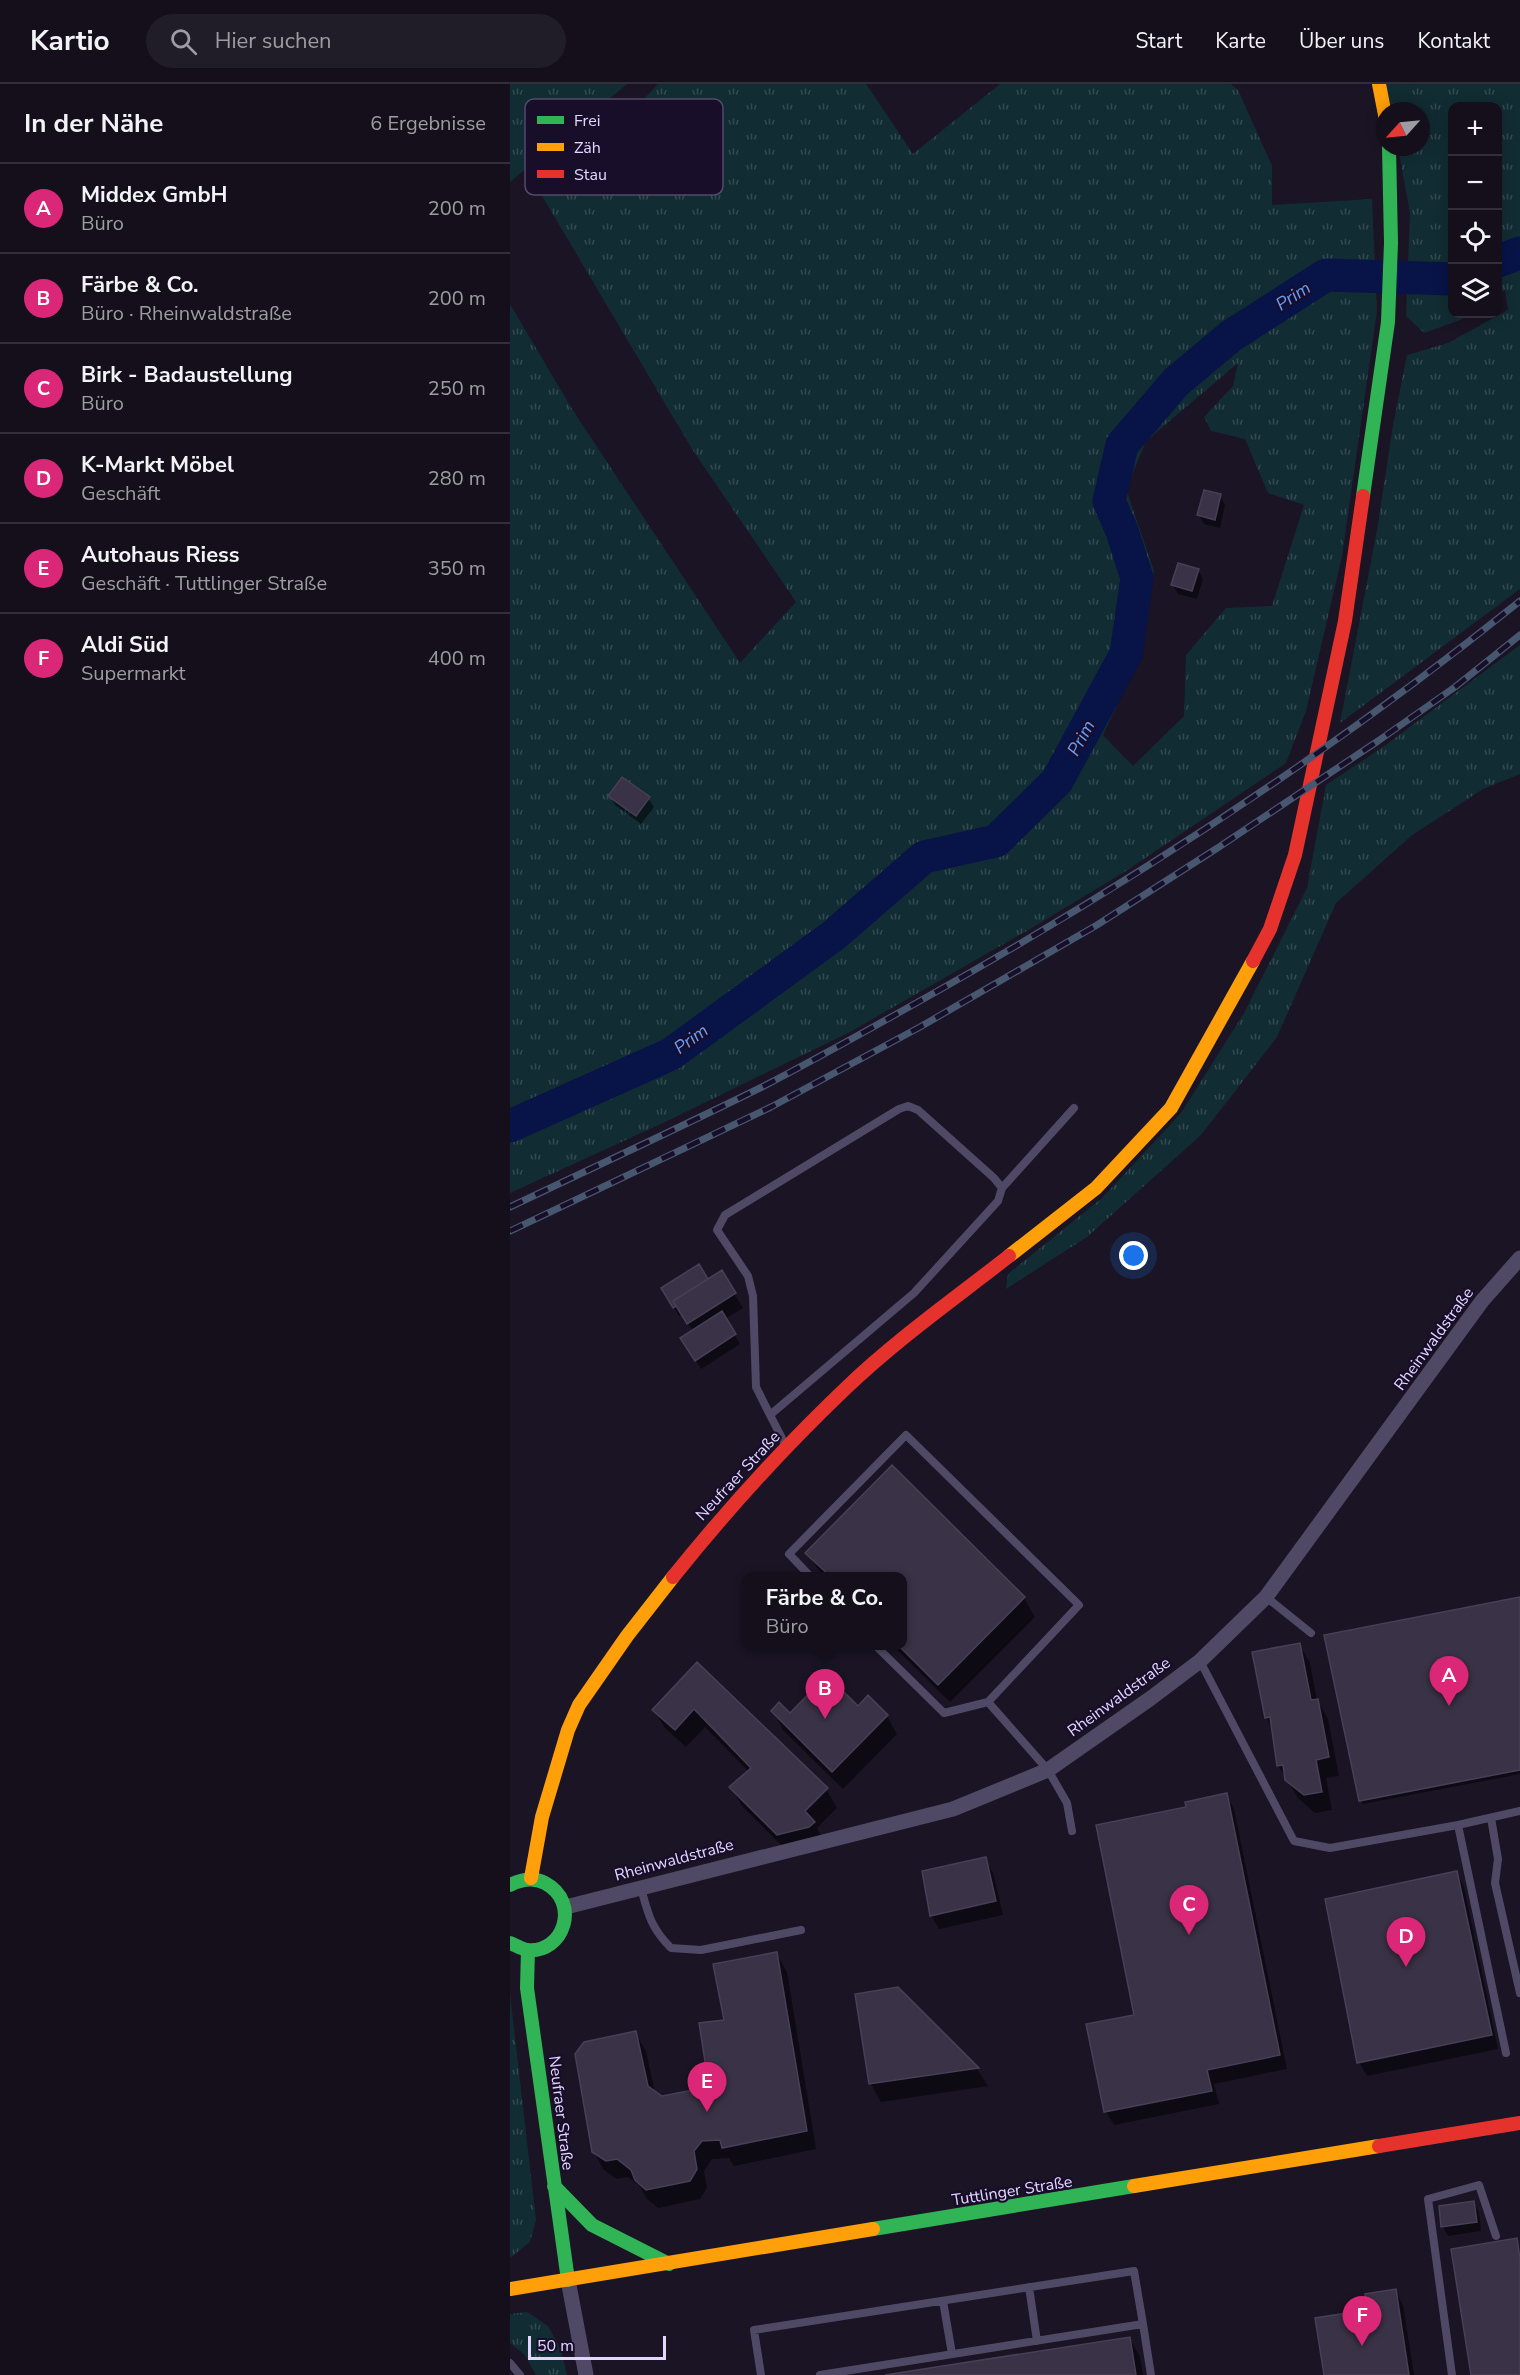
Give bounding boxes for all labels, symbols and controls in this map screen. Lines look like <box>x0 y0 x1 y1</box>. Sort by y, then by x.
search box <box>146 14 566 68</box>
text: Kartio <box>30 22 110 60</box>
icon: search <box>167 25 200 58</box>
text: Hier suchen <box>215 26 332 56</box>
text: Start <box>1135 27 1182 55</box>
text: Karte <box>1215 27 1266 55</box>
text: Über uns <box>1299 27 1384 55</box>
text: Kontakt <box>1417 27 1490 55</box>
legend <box>525 99 723 195</box>
north arrow <box>1376 102 1430 156</box>
map controls <box>1448 102 1502 318</box>
button: + <box>1448 102 1502 156</box>
text: In der Nähe <box>24 106 163 141</box>
text: 6 Ergebnisse <box>370 110 486 137</box>
text: Frei <box>574 110 600 132</box>
text: Zäh <box>574 137 601 159</box>
button: − <box>1448 156 1502 210</box>
text: Stau <box>574 164 607 186</box>
text: Middex GmbH <box>81 180 228 210</box>
text: A <box>36 195 51 222</box>
text: 200 m <box>428 195 486 222</box>
text: Büro <box>81 210 124 237</box>
button: locate <box>1448 210 1502 264</box>
button: layers <box>1448 264 1502 318</box>
text: Färbe & Co. <box>81 270 198 300</box>
water label: Prim <box>1271 276 1315 316</box>
text: B <box>37 285 50 312</box>
text: 200 m <box>428 285 486 312</box>
text: Büro · Rheinwaldstraße <box>81 300 292 327</box>
text: Birk - Badaustellung <box>81 360 293 390</box>
text: C <box>37 375 50 402</box>
text: 250 m <box>428 375 486 402</box>
text: Büro <box>81 390 124 417</box>
text: K-Markt Möbel <box>81 450 234 480</box>
text: D <box>36 465 51 492</box>
text: 280 m <box>428 465 486 492</box>
text: Geschäft <box>81 480 160 507</box>
text: Autohaus Riess <box>81 540 240 570</box>
text: E <box>38 555 49 582</box>
text: 350 m <box>428 555 486 582</box>
text: Geschäft · Tuttlinger Straße <box>81 570 327 597</box>
text: Aldi Süd <box>81 630 169 660</box>
text: F <box>38 645 49 672</box>
text: 400 m <box>428 645 486 672</box>
text: Supermarkt <box>81 660 186 687</box>
water label: Prim <box>1061 716 1101 760</box>
water label: Prim <box>669 1018 713 1060</box>
your location <box>1119 1241 1148 1270</box>
street label: Rheinwaldstraße <box>1389 1283 1479 1395</box>
street label: Neufraer Straße <box>691 1426 785 1526</box>
popup <box>742 1572 907 1650</box>
text: Färbe & Co. <box>766 1583 883 1613</box>
text: Büro <box>766 1613 809 1640</box>
street label: Rheinwaldstraße <box>1063 1652 1175 1742</box>
pin: A <box>1430 1656 1468 1706</box>
pin: B <box>806 1670 844 1719</box>
street label: Rheinwaldstraße <box>612 1834 736 1886</box>
pin: C <box>1170 1886 1208 1935</box>
pin: D <box>1386 1918 1426 1967</box>
street label: Neufraer Straße <box>543 2055 579 2171</box>
pin: E <box>688 2062 726 2112</box>
street label: Tuttlinger Straße <box>950 2171 1074 2211</box>
pin: F <box>1342 2296 1382 2346</box>
scale bar <box>528 2333 666 2360</box>
text: 50 m <box>537 2335 574 2357</box>

